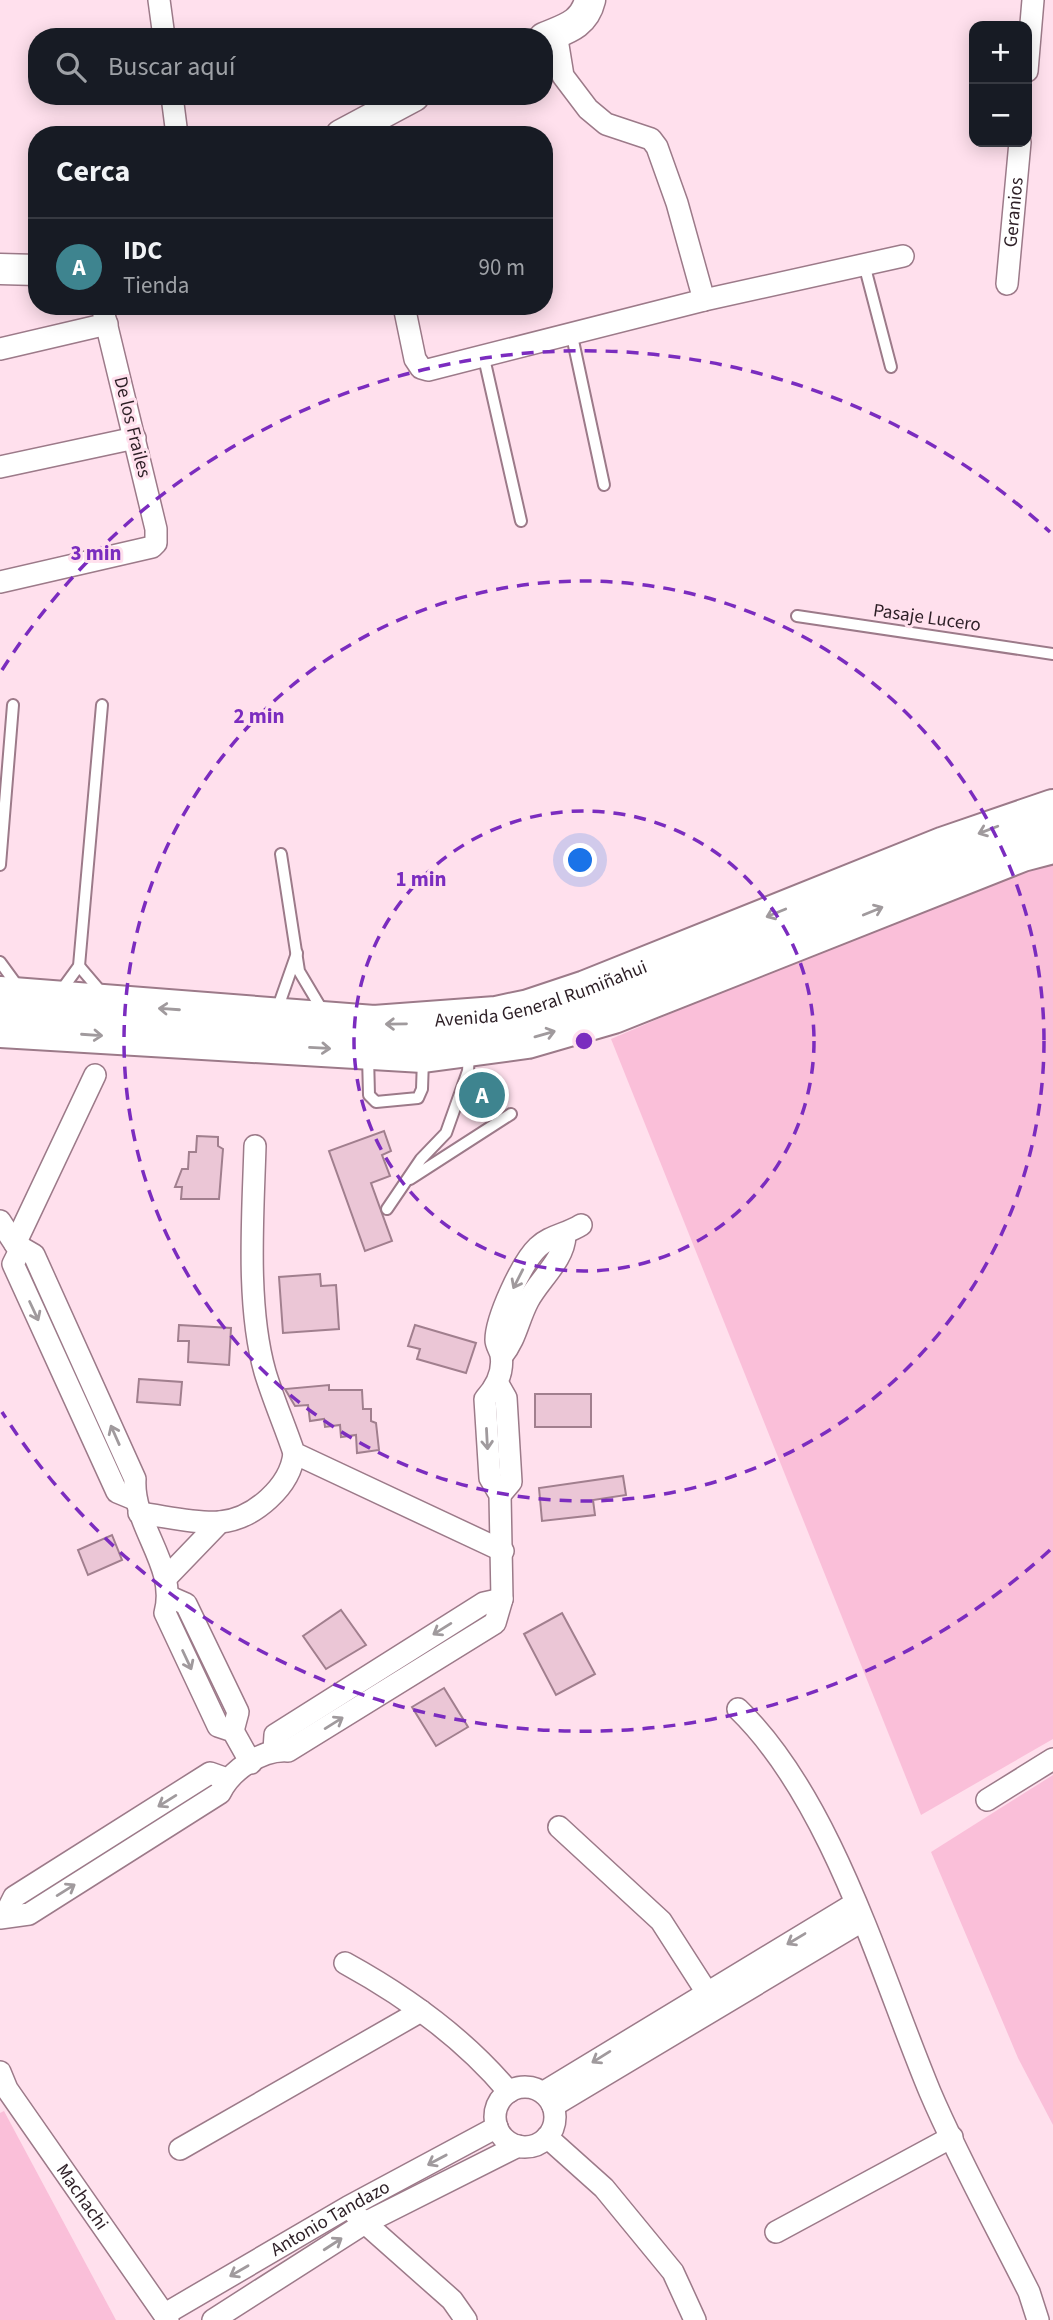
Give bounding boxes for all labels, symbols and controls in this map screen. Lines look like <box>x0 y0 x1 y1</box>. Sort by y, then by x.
map controls <box>969 21 1032 147</box>
button: + <box>969 21 1032 84</box>
search box <box>28 28 553 105</box>
icon: search <box>52 48 90 86</box>
text: Buscar aquí <box>108 48 235 85</box>
button: − <box>969 84 1032 147</box>
text: Cerca <box>56 150 130 193</box>
street label: Geranios <box>997 176 1030 249</box>
text: IDC <box>123 232 162 269</box>
text: A <box>72 251 86 284</box>
text: 90 m <box>478 251 525 284</box>
text: Tienda <box>123 269 189 302</box>
street label: De los Frailes <box>106 374 158 480</box>
text: 3 min <box>70 538 122 568</box>
street label: Pasaje Lucero <box>871 597 983 639</box>
text: 2 min <box>233 701 285 731</box>
one-way arrow <box>978 825 1000 838</box>
your location <box>563 843 597 877</box>
text: 1 min <box>395 864 447 894</box>
one-way arrow <box>861 903 883 916</box>
one-way arrow <box>766 908 788 921</box>
street label: Avenida General Rumiñahui <box>434 953 651 1034</box>
one-way arrow <box>159 1002 181 1015</box>
one-way arrow <box>385 1017 408 1031</box>
one-way arrow <box>534 1026 556 1039</box>
one-way arrow <box>81 1029 103 1042</box>
centre of rings <box>572 1029 596 1053</box>
one-way arrow <box>308 1042 330 1055</box>
pin: A <box>459 1069 505 1121</box>
one-way arrow <box>511 1268 525 1289</box>
one-way arrow <box>28 1300 41 1321</box>
one-way arrow <box>108 1425 121 1446</box>
one-way arrow <box>481 1427 494 1450</box>
one-way arrow <box>433 1622 452 1636</box>
one-way arrow <box>181 1649 194 1670</box>
one-way arrow <box>324 1715 343 1730</box>
one-way arrow <box>158 1793 177 1808</box>
one-way arrow <box>56 1883 76 1897</box>
one-way arrow <box>786 1932 806 1946</box>
one-way arrow <box>592 2050 612 2064</box>
one-way arrow <box>427 2153 448 2167</box>
street label: Machachi <box>50 2158 115 2236</box>
street label: Antonio Tandazo <box>265 2173 395 2263</box>
one-way arrow <box>323 2236 342 2251</box>
one-way arrow <box>229 2264 249 2278</box>

